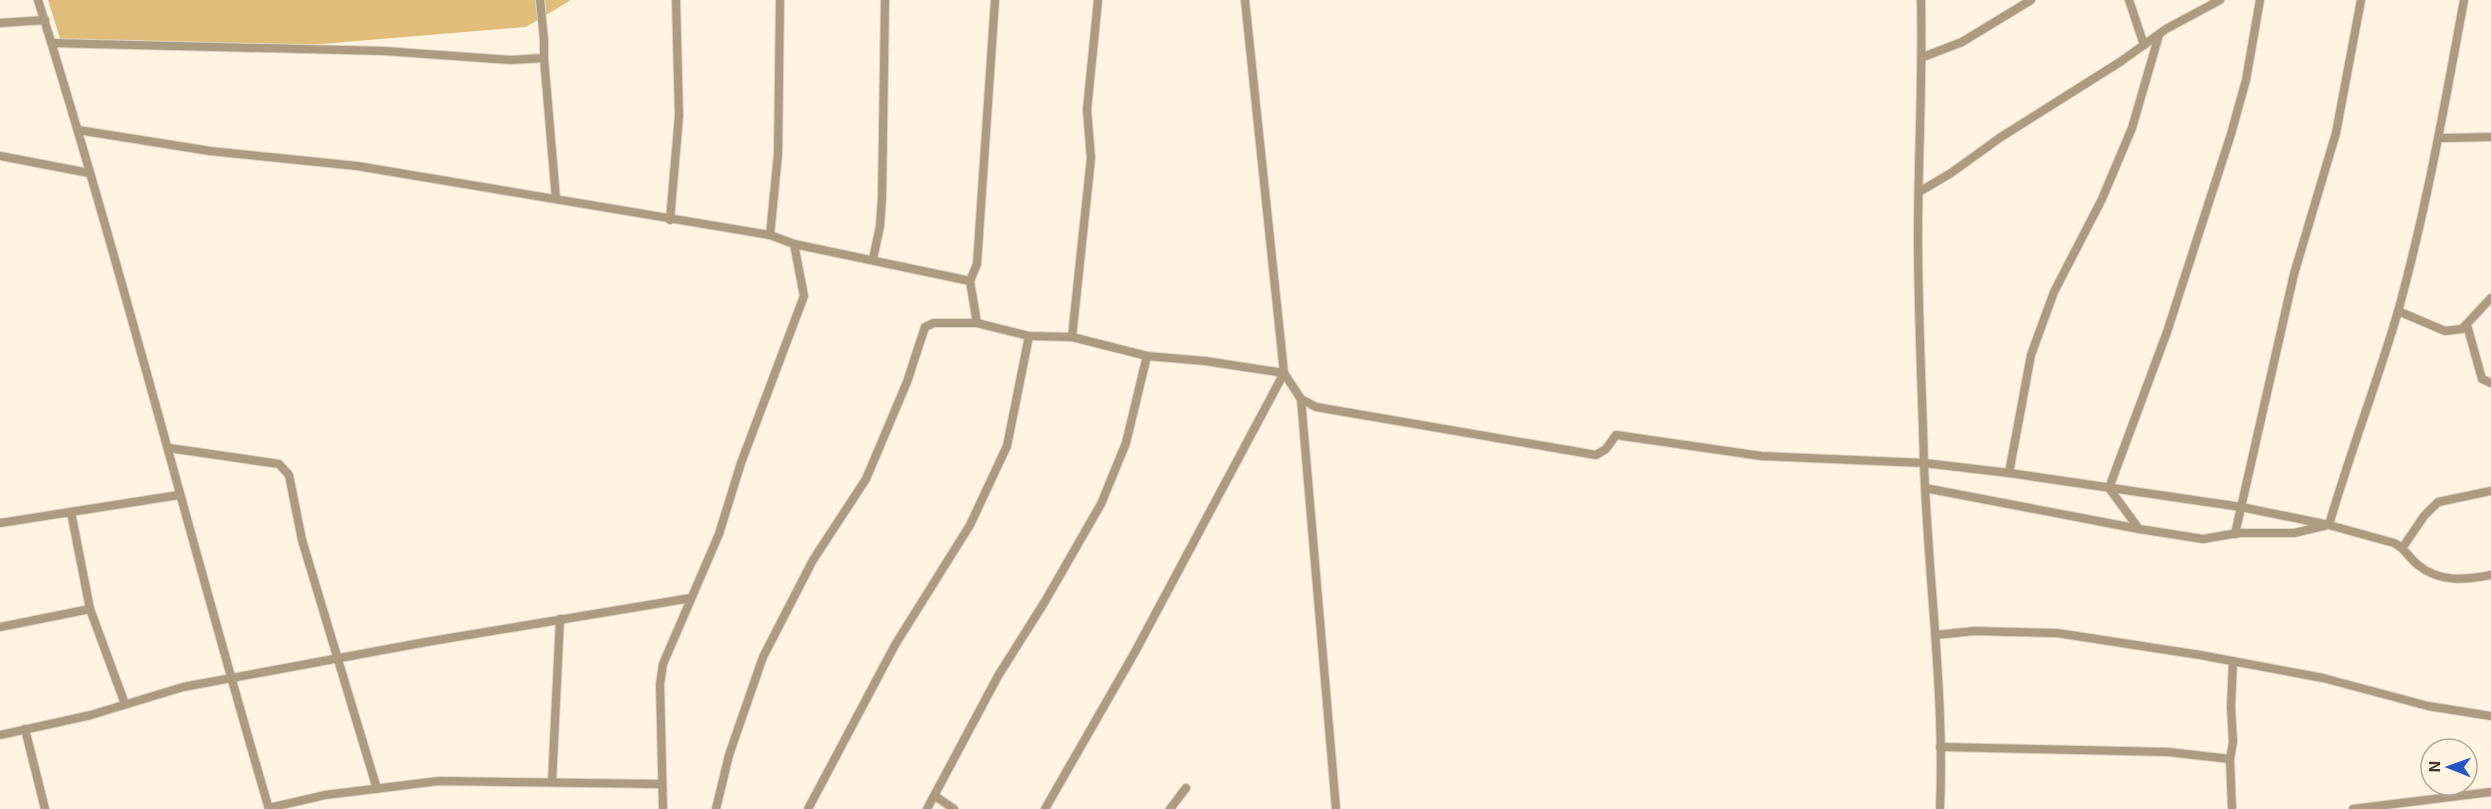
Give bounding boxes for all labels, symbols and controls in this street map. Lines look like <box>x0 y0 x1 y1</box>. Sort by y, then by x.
north arrow <box>2419 737 2479 797</box>
text: N <box>2424 761 2443 773</box>

